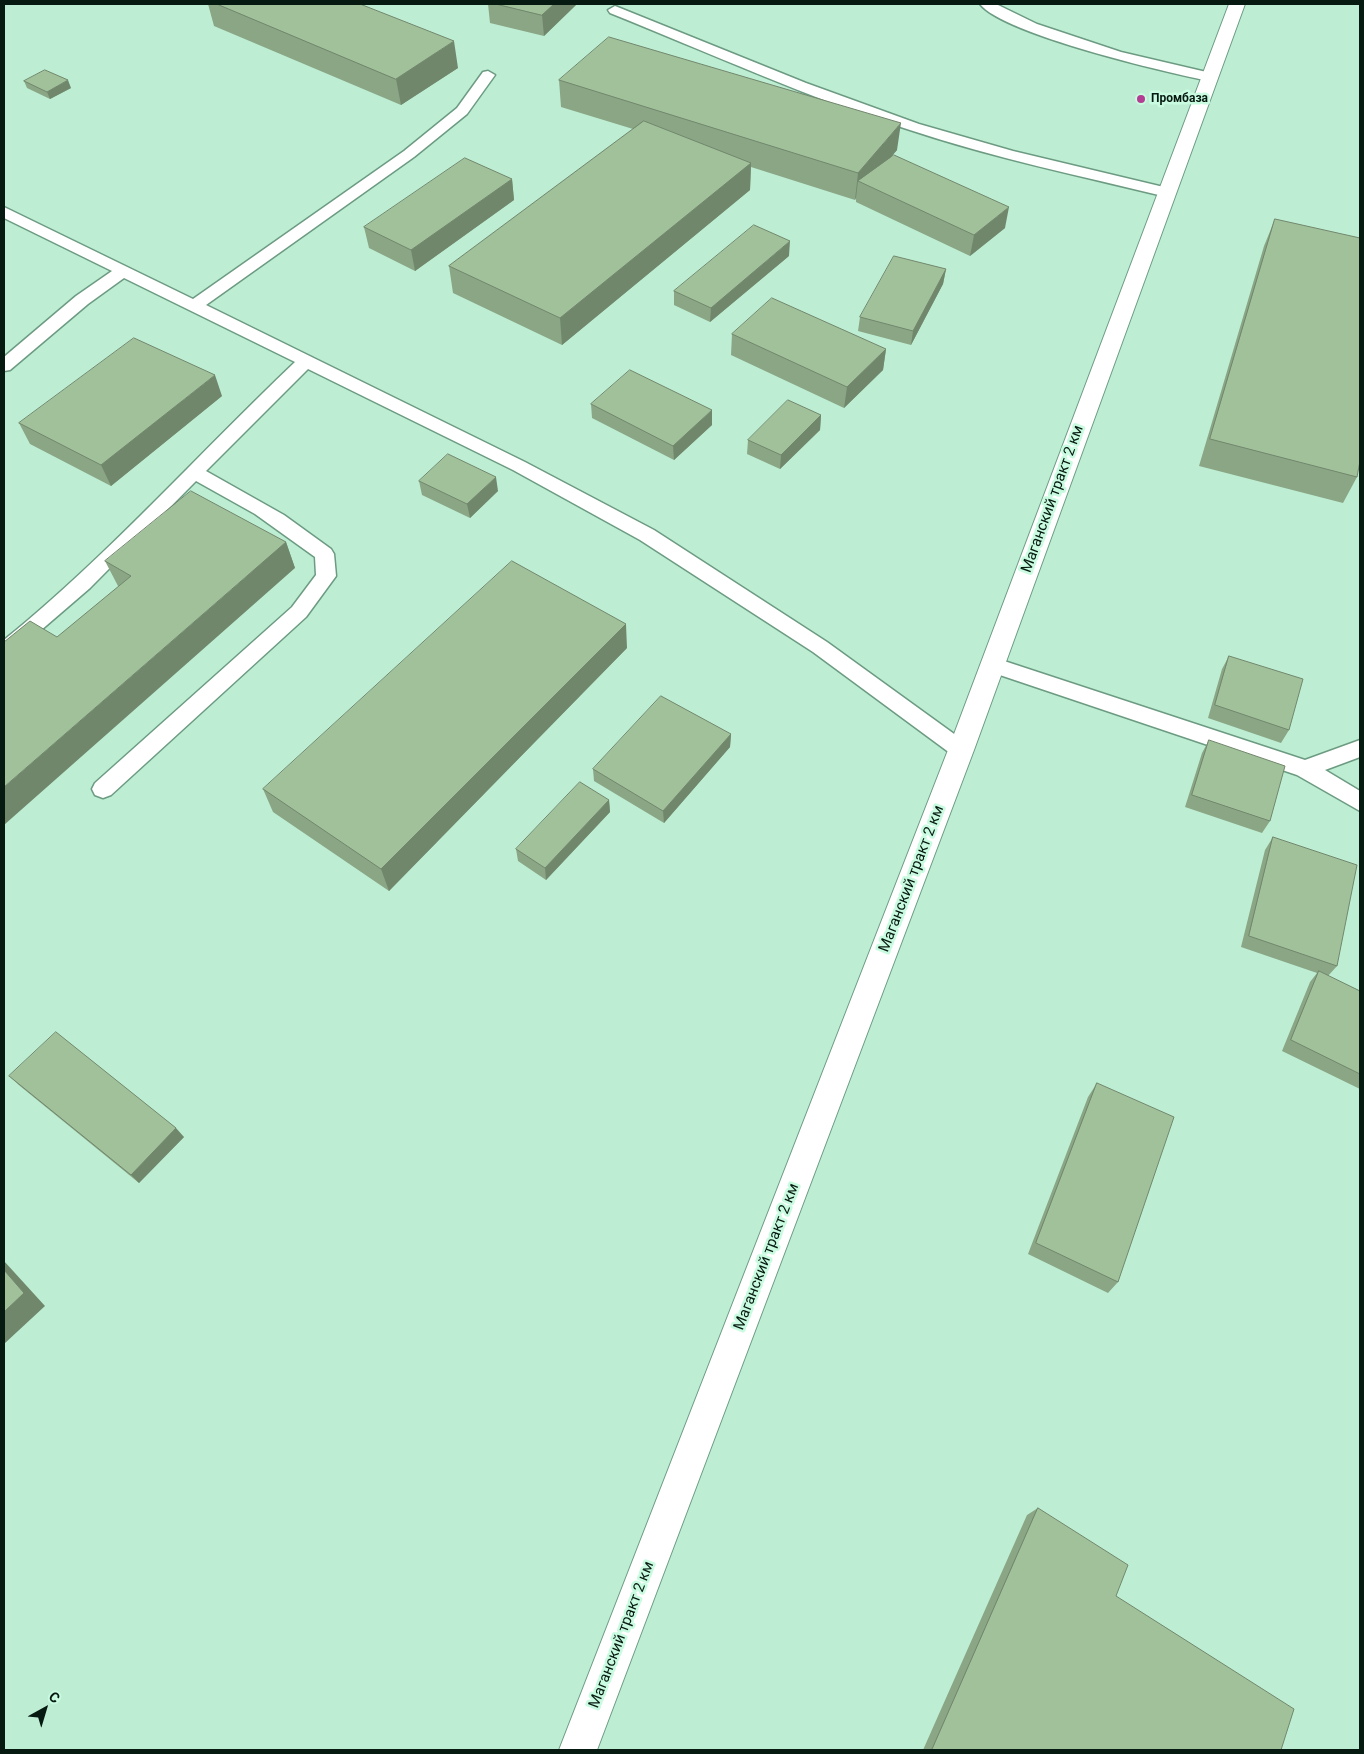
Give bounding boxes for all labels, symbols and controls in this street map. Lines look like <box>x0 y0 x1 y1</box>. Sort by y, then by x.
place label: Промбаза <box>1151 92 1208 106</box>
marker: Промбаза <box>1135 93 1147 105</box>
street label: Маганский тракт 2 км <box>1018 423 1088 575</box>
street label: Маганский тракт 2 км <box>876 803 948 955</box>
street label: Маганский тракт 2 км <box>731 1181 803 1333</box>
street label: Маганский тракт 2 км <box>586 1559 658 1711</box>
north arrow <box>20 1684 70 1734</box>
text: С <box>46 1688 63 1706</box>

